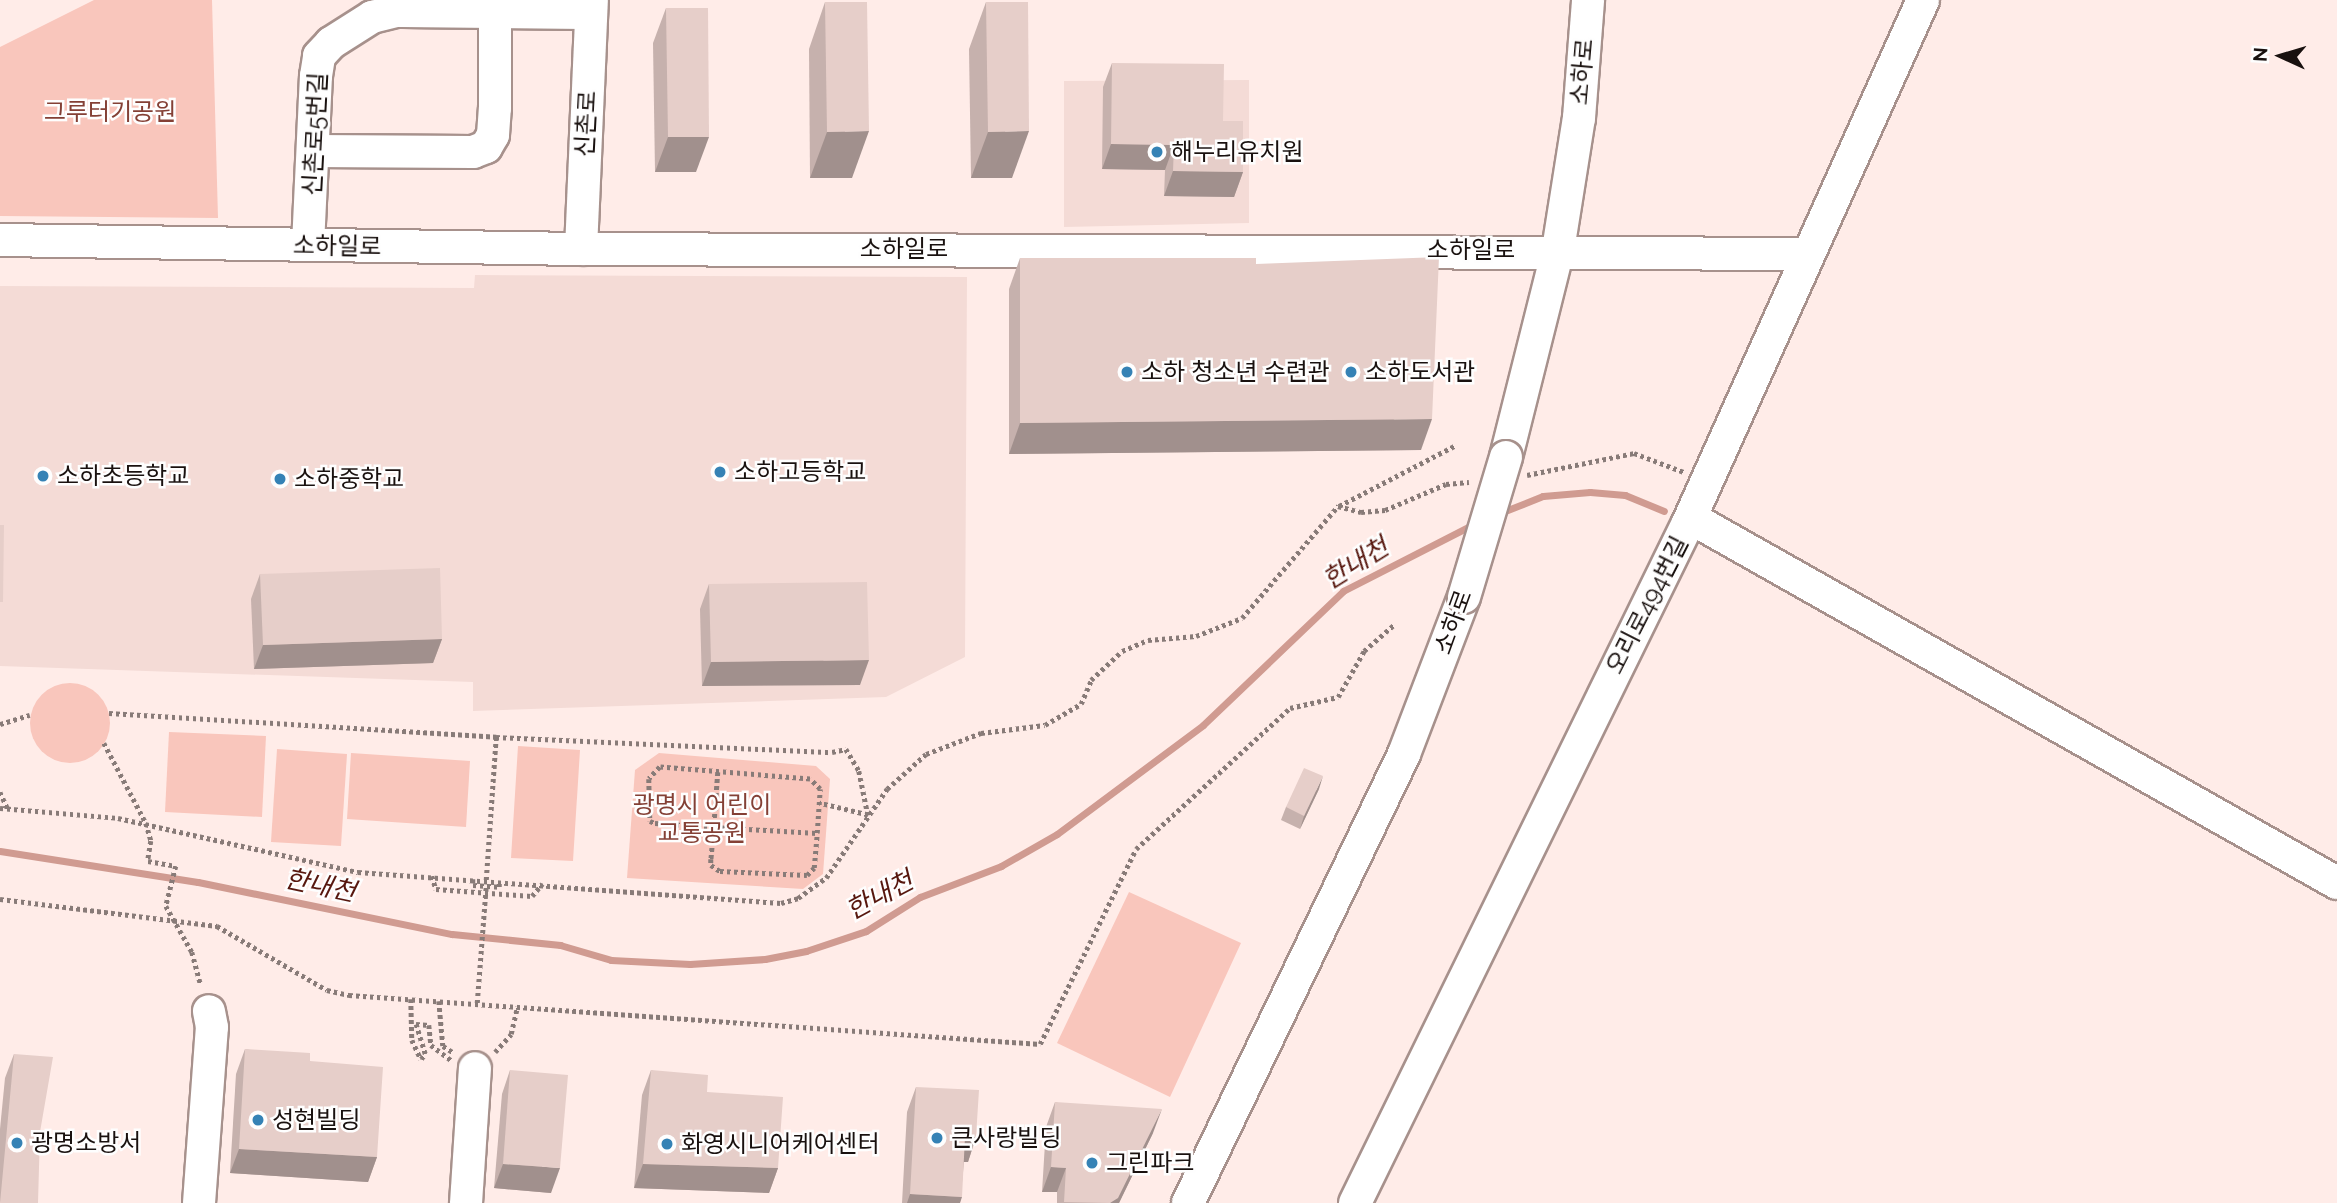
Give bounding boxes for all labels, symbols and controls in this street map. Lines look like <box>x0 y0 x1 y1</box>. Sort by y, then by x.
north arrow <box>2246 21 2316 91</box>
street label: 소하로 <box>1565 38 1599 106</box>
text: N <box>2249 47 2272 63</box>
street label: 신촌로5번길 <box>297 72 333 196</box>
street label: 신촌로 <box>570 90 602 158</box>
park label: 그루터기공원 <box>44 98 176 126</box>
place label: 해누리유치원 <box>1171 138 1303 166</box>
marker: 해누리유치원 <box>1149 144 1165 160</box>
street label: 소하일로 <box>293 231 381 261</box>
street label: 소하일로 <box>860 235 948 263</box>
street label: 소하일로 <box>1427 236 1515 264</box>
place label: 소하 청소년 수련관 <box>1141 358 1330 386</box>
place label: 소하도서관 <box>1365 358 1475 386</box>
marker: 소하 청소년 수련관 <box>1119 364 1135 380</box>
marker: 소하도서관 <box>1343 364 1359 380</box>
place label: 소하고등학교 <box>734 458 866 486</box>
place label: 소하초등학교 <box>57 462 189 490</box>
marker: 소하고등학교 <box>712 464 728 480</box>
place label: 소하중학교 <box>294 465 404 493</box>
marker: 소하초등학교 <box>35 468 51 484</box>
marker: 소하중학교 <box>272 471 288 487</box>
street label: 오리로494번길 <box>1600 531 1694 679</box>
water label: 한내천 <box>1317 532 1395 596</box>
street label: 소하로 <box>1428 586 1478 658</box>
park label: 광명시 어린이 교통공원 <box>633 791 771 847</box>
water label: 한내천 <box>282 863 358 909</box>
water label: 한내천 <box>841 865 919 927</box>
place label: 성현빌딩 <box>272 1106 360 1134</box>
marker: 성현빌딩 <box>250 1112 266 1128</box>
place label: 큰사랑빌딩 <box>951 1124 1061 1152</box>
place label: 광명소방서 <box>31 1129 141 1157</box>
place label: 화영시니어케어센터 <box>681 1130 880 1158</box>
marker: 큰사랑빌딩 <box>929 1130 945 1146</box>
marker: 광명소방서 <box>9 1135 25 1151</box>
marker: 화영시니어케어센터 <box>659 1136 675 1152</box>
place label: 그린파크 <box>1106 1149 1194 1177</box>
marker: 그린파크 <box>1084 1155 1100 1171</box>

